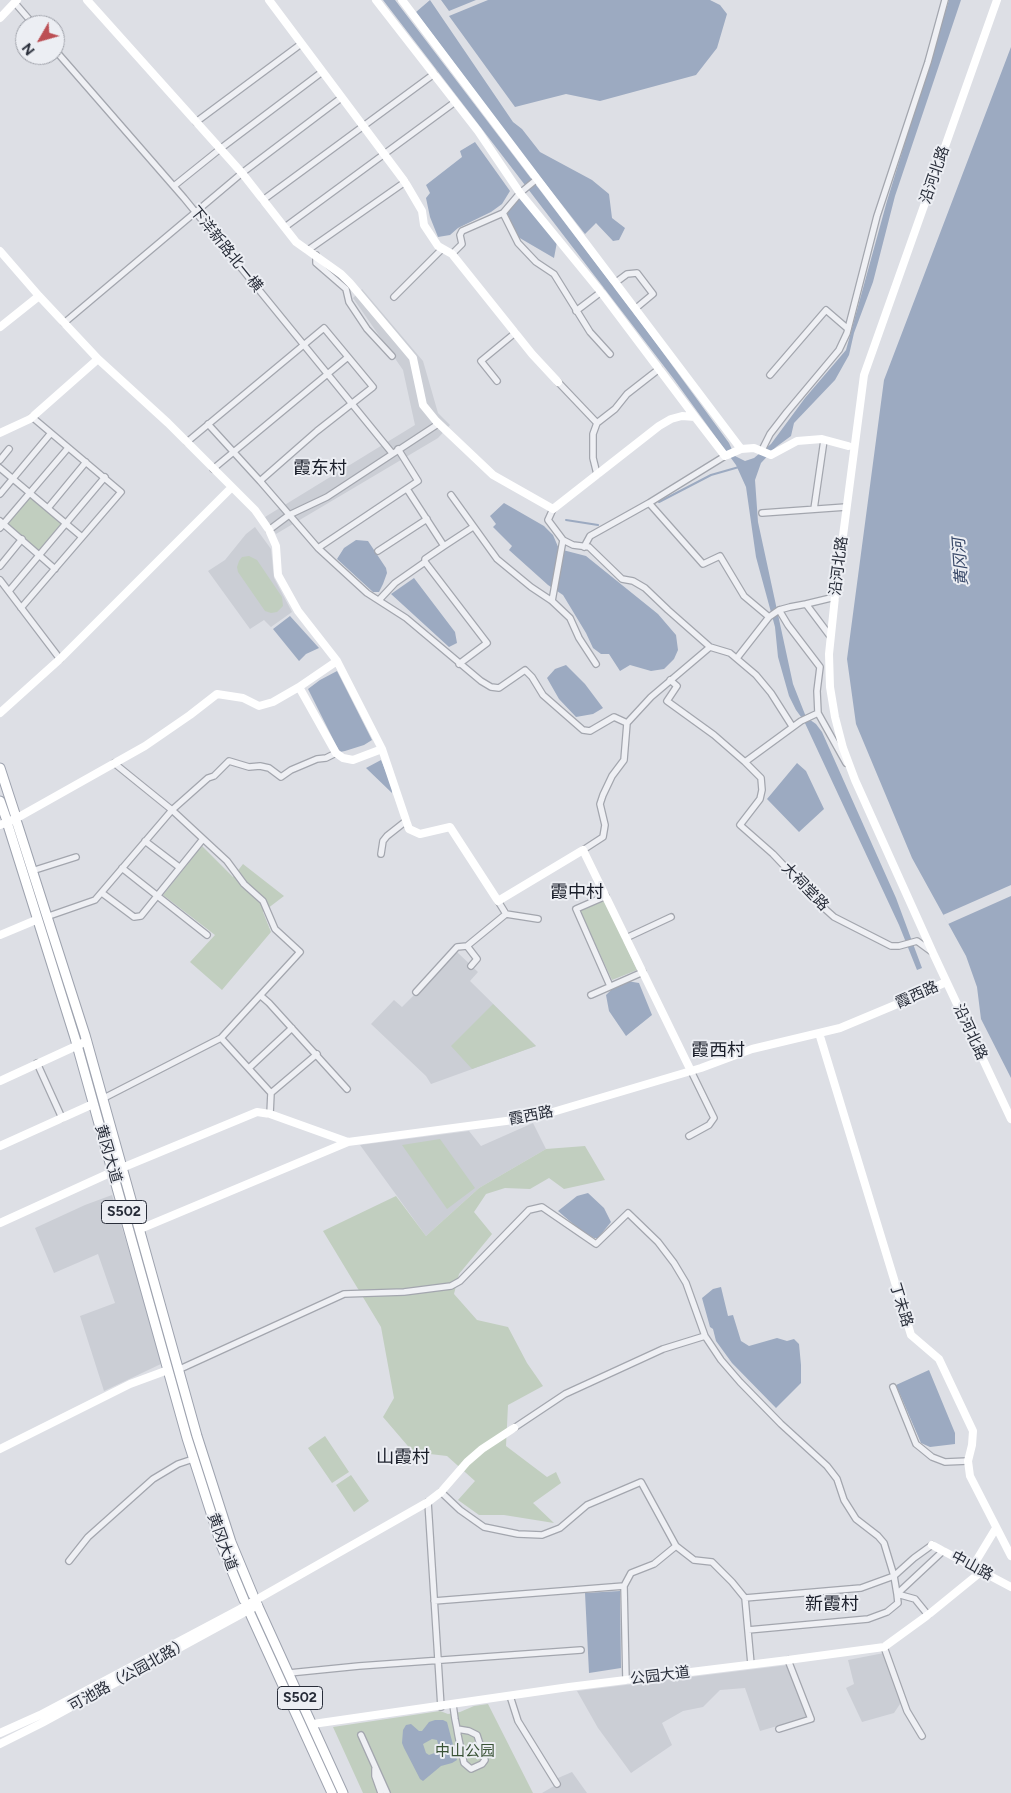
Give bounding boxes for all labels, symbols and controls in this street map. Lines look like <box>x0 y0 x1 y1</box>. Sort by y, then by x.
north arrow <box>15 15 65 65</box>
text: N <box>19 39 39 58</box>
street label: 沿河北路 <box>917 144 953 206</box>
street label: 下洋新路北一横 <box>186 203 266 295</box>
district label: 霞东村 <box>293 458 347 480</box>
street label: 沿河北路 <box>826 535 852 597</box>
water label: 黄冈河 <box>950 537 972 587</box>
street label: 大祠堂路 <box>778 859 832 915</box>
district label: 霞中村 <box>550 882 604 904</box>
street label: 霞西路 <box>893 978 941 1012</box>
street label: 沿河北路 <box>949 1001 991 1063</box>
district label: 霞西村 <box>691 1040 745 1062</box>
street label: 霞西路 <box>507 1103 555 1129</box>
street label: 黄冈大道 <box>91 1123 125 1185</box>
road number: S502 <box>102 1200 146 1224</box>
street label: 丁未路 <box>886 1281 916 1329</box>
district label: 山霞村 <box>376 1447 430 1469</box>
street label: 黄冈大道 <box>203 1511 241 1573</box>
street label: 中山路 <box>948 1547 996 1585</box>
district label: 新霞村 <box>805 1594 859 1616</box>
street label: 可池路（公园北路） <box>66 1634 192 1716</box>
street label: 公园大道 <box>629 1663 691 1689</box>
road number: S502 <box>278 1686 322 1710</box>
park label: 中山公园 <box>435 1743 495 1761</box>

